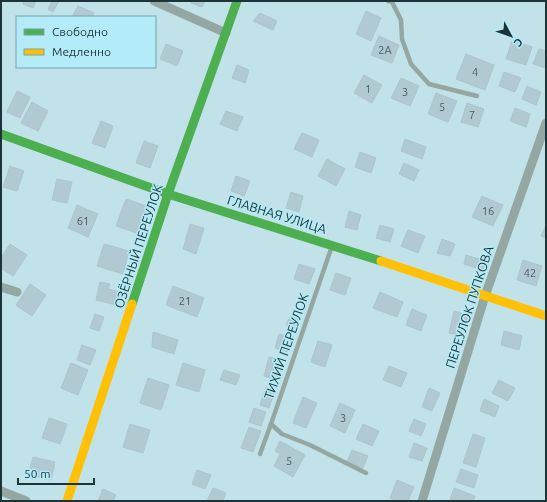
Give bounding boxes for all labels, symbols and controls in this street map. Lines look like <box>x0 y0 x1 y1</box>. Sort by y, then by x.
legend <box>16 16 156 68</box>
north arrow <box>491 16 531 56</box>
text: Свободно <box>52 25 108 38</box>
text: С <box>512 36 525 49</box>
house number: 2А <box>378 44 393 56</box>
text: Медленно <box>52 45 111 58</box>
house number: 4 <box>472 66 478 78</box>
house number: 1 <box>365 83 371 95</box>
house number: 3 <box>402 86 408 98</box>
house number: 5 <box>439 101 445 113</box>
house number: 7 <box>469 109 475 121</box>
street label: ОЗЁРНЫЙ ПЕРЕУЛОК <box>110 182 165 310</box>
street label: ГЛАВНАЯ УЛИЦА <box>226 192 329 236</box>
house number: 16 <box>482 205 494 217</box>
house number: 61 <box>77 215 89 227</box>
street label: ПЕРЕУЛОК ПУПКОВА <box>443 244 496 370</box>
house number: 42 <box>524 267 536 279</box>
street label: ТИХИЙ ПЕРЕУЛОК <box>261 291 311 401</box>
house number: 21 <box>179 295 191 307</box>
house number: 3 <box>340 412 346 424</box>
house number: 5 <box>286 455 292 467</box>
scale bar <box>18 460 94 486</box>
text: 50 m <box>24 467 51 480</box>

